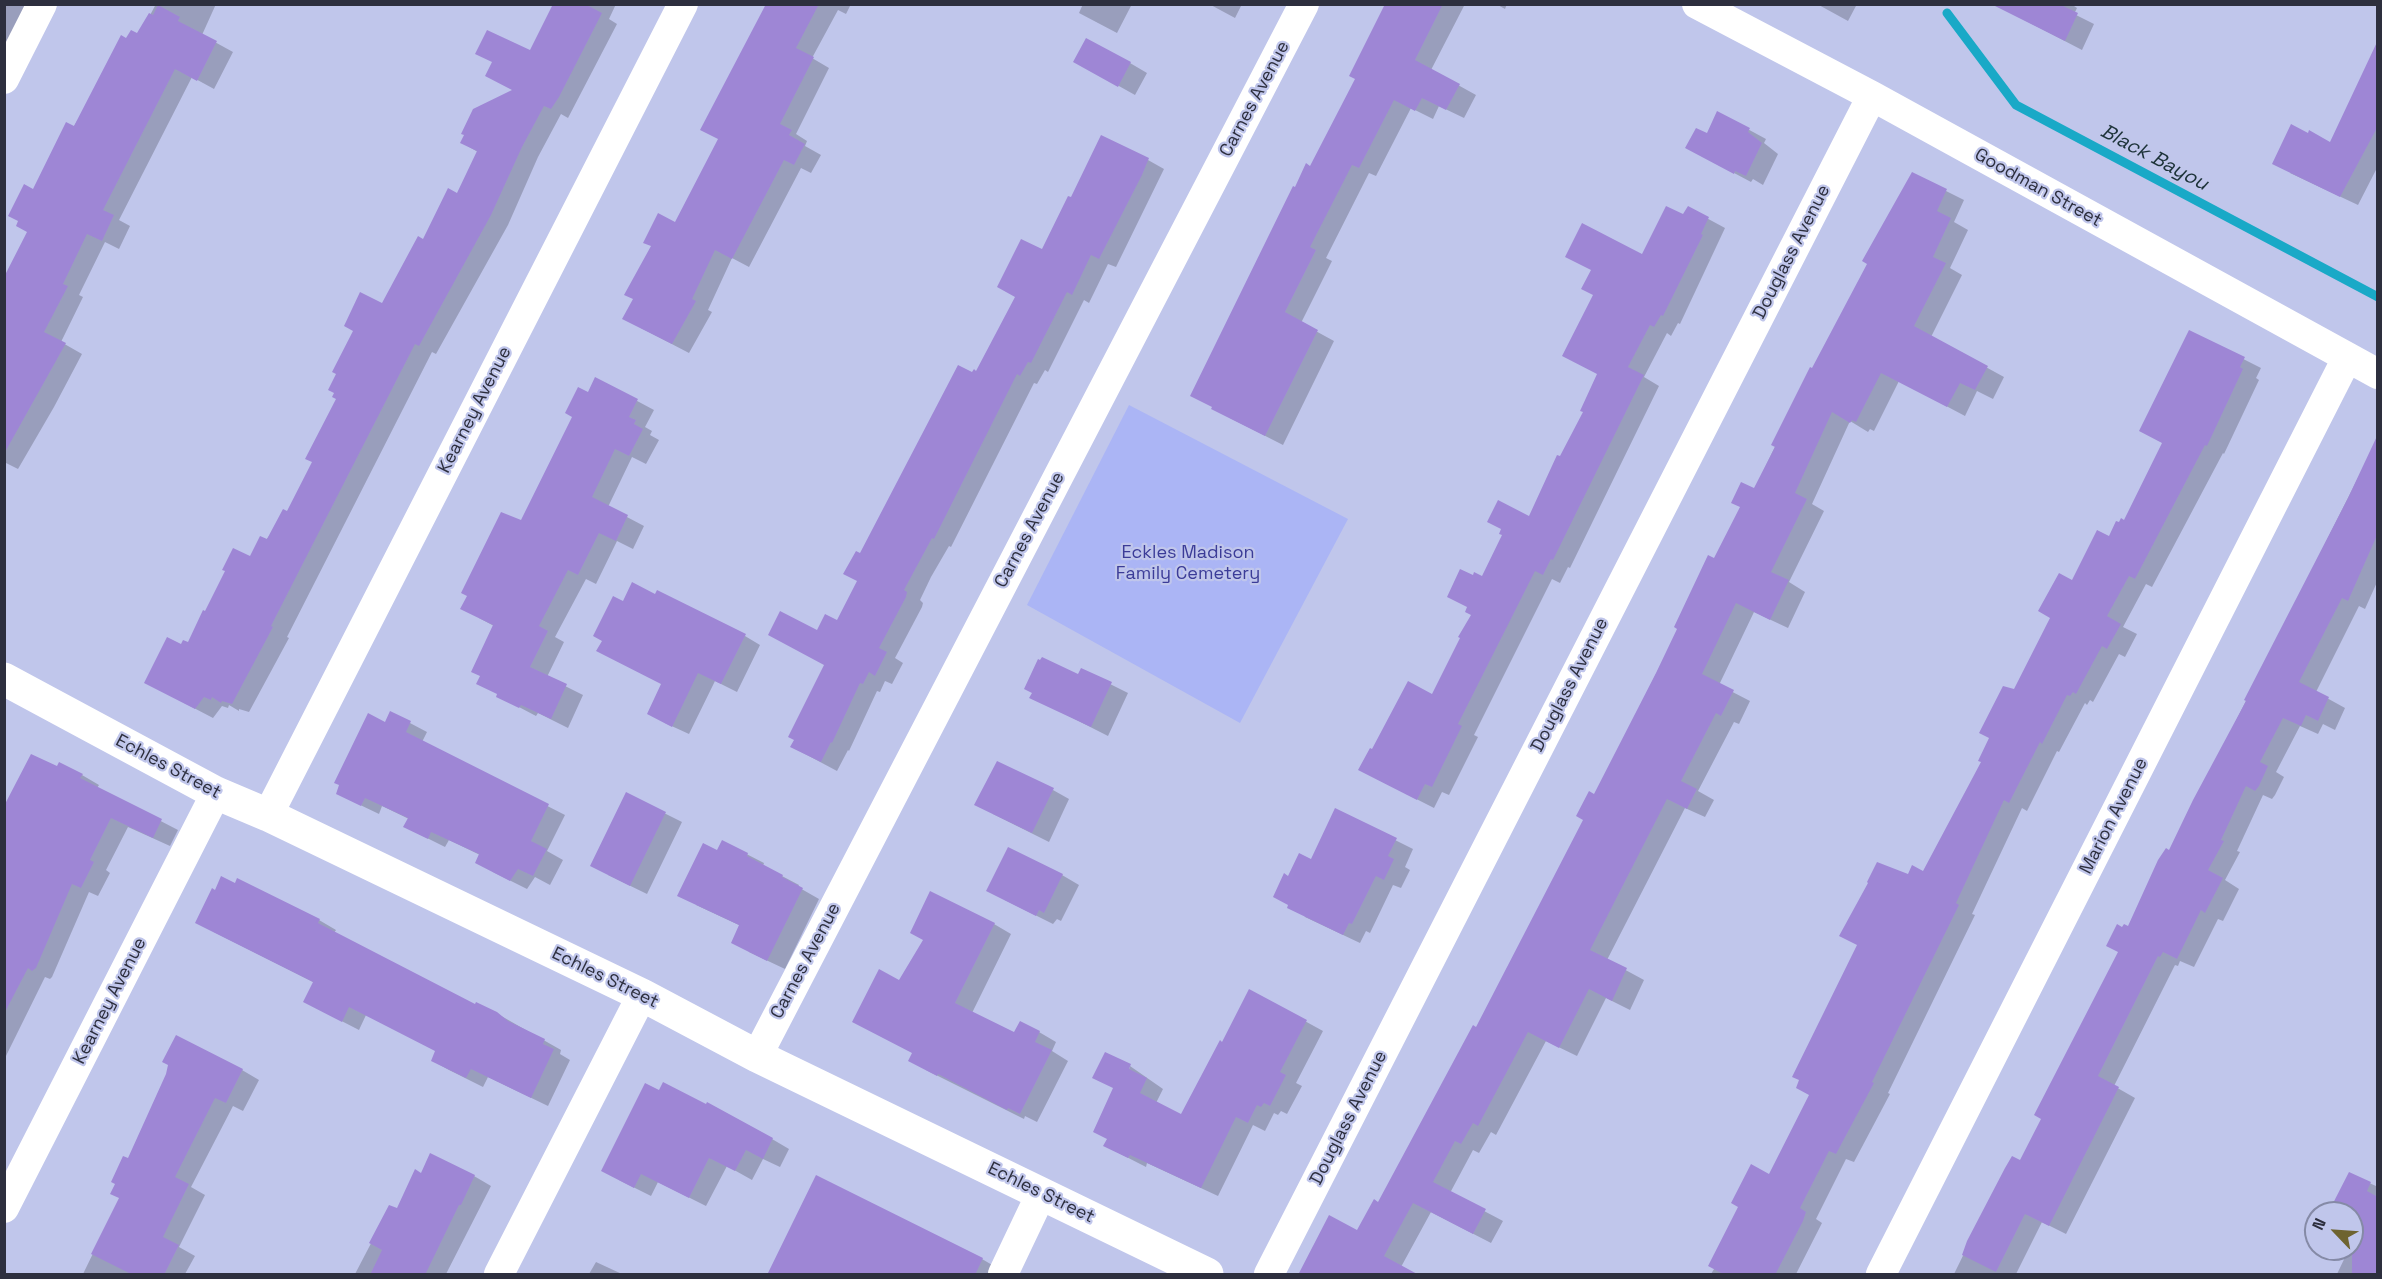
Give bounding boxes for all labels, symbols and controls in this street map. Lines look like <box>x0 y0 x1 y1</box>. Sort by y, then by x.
street label: Carnes Avenue <box>1215 37 1295 161</box>
water label: Black Bayou <box>2096 120 2212 196</box>
street label: Goodman Street <box>1971 144 2105 232</box>
street label: Douglass Avenue <box>1749 181 1835 323</box>
street label: Kearney Avenue <box>434 343 516 477</box>
street label: Carnes Avenue <box>990 468 1070 592</box>
park label: Eckles Madison Family Cemetery <box>1116 542 1260 584</box>
street label: Douglass Avenue <box>1527 614 1613 756</box>
street label: Echles Street <box>112 730 224 804</box>
street label: Marion Avenue <box>2075 754 2153 878</box>
street label: Carnes Avenue <box>766 899 846 1023</box>
street label: Kearney Avenue <box>69 934 151 1068</box>
street label: Echles Street <box>548 943 662 1013</box>
street label: Douglass Avenue <box>1306 1047 1392 1189</box>
street label: Echles Street <box>984 1158 1098 1228</box>
north arrow <box>2304 1201 2364 1261</box>
text: N <box>2307 1215 2331 1233</box>

